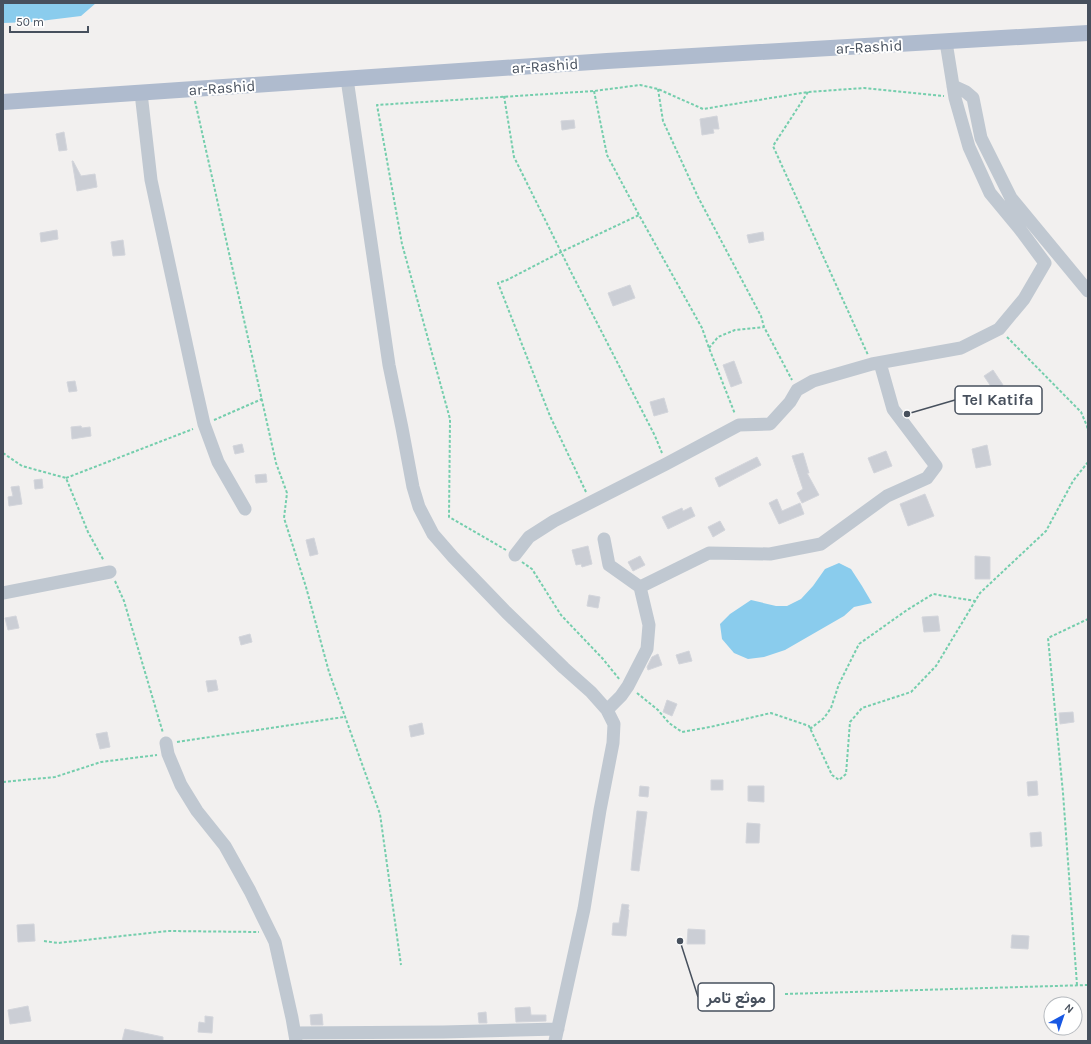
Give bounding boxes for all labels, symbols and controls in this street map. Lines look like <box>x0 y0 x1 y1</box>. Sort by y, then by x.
scale bar <box>10 8 88 34</box>
text: 50 m <box>16 15 44 29</box>
street label: ar-Rashid <box>835 36 903 58</box>
street label: ar-Rashid <box>511 55 579 77</box>
street label: ar-Rashid <box>188 77 256 99</box>
callout: Tel Katifa <box>955 386 1042 414</box>
text: Tel Katifa <box>962 390 1034 409</box>
callout: موثع تامر <box>698 983 774 1011</box>
text: موثع تامر <box>705 988 766 1009</box>
north arrow <box>1043 996 1083 1036</box>
text: N <box>1062 1001 1076 1016</box>

